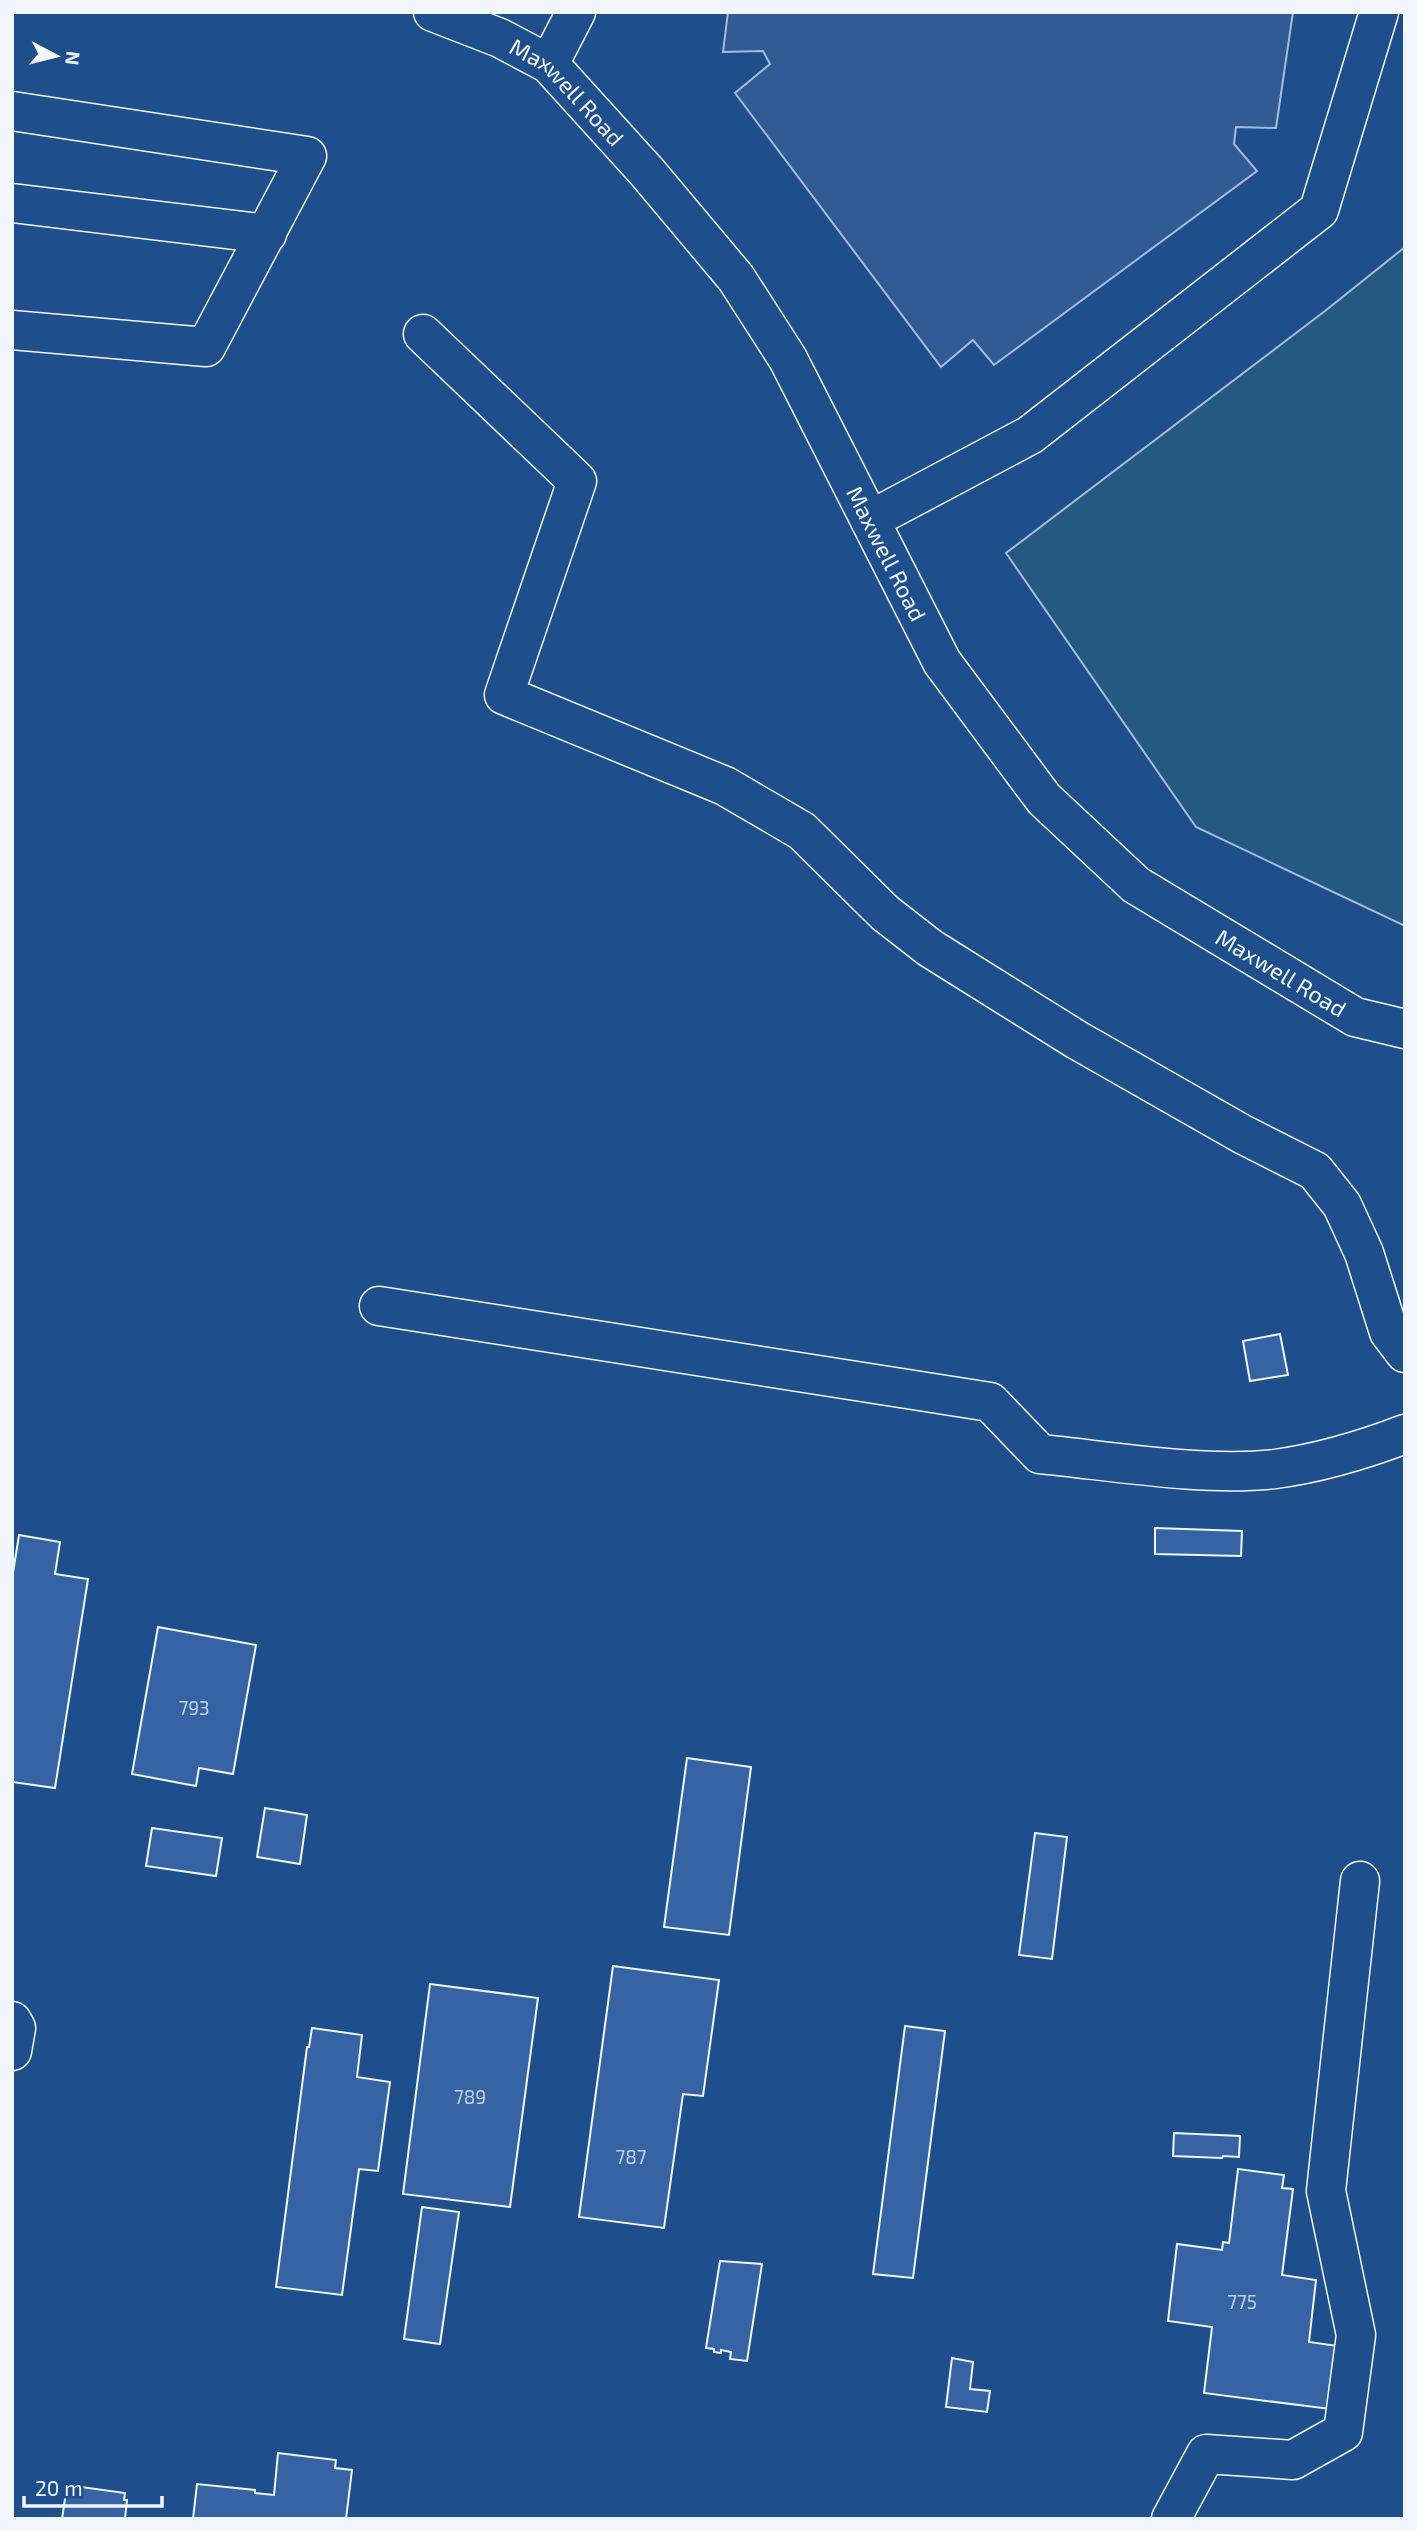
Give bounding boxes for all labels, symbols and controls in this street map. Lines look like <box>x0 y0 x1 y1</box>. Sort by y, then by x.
north arrow <box>21 21 91 91</box>
street label: Maxwell Road <box>505 32 630 151</box>
text: N <box>61 50 86 66</box>
street label: Maxwell Road <box>841 481 933 626</box>
street label: Maxwell Road <box>1211 922 1352 1023</box>
house number: 793 <box>178 1696 210 1719</box>
house number: 789 <box>454 2085 486 2108</box>
house number: 787 <box>616 2145 647 2168</box>
house number: 775 <box>1227 2290 1257 2313</box>
scale bar <box>24 2464 163 2508</box>
text: 20 m <box>35 2475 83 2500</box>

